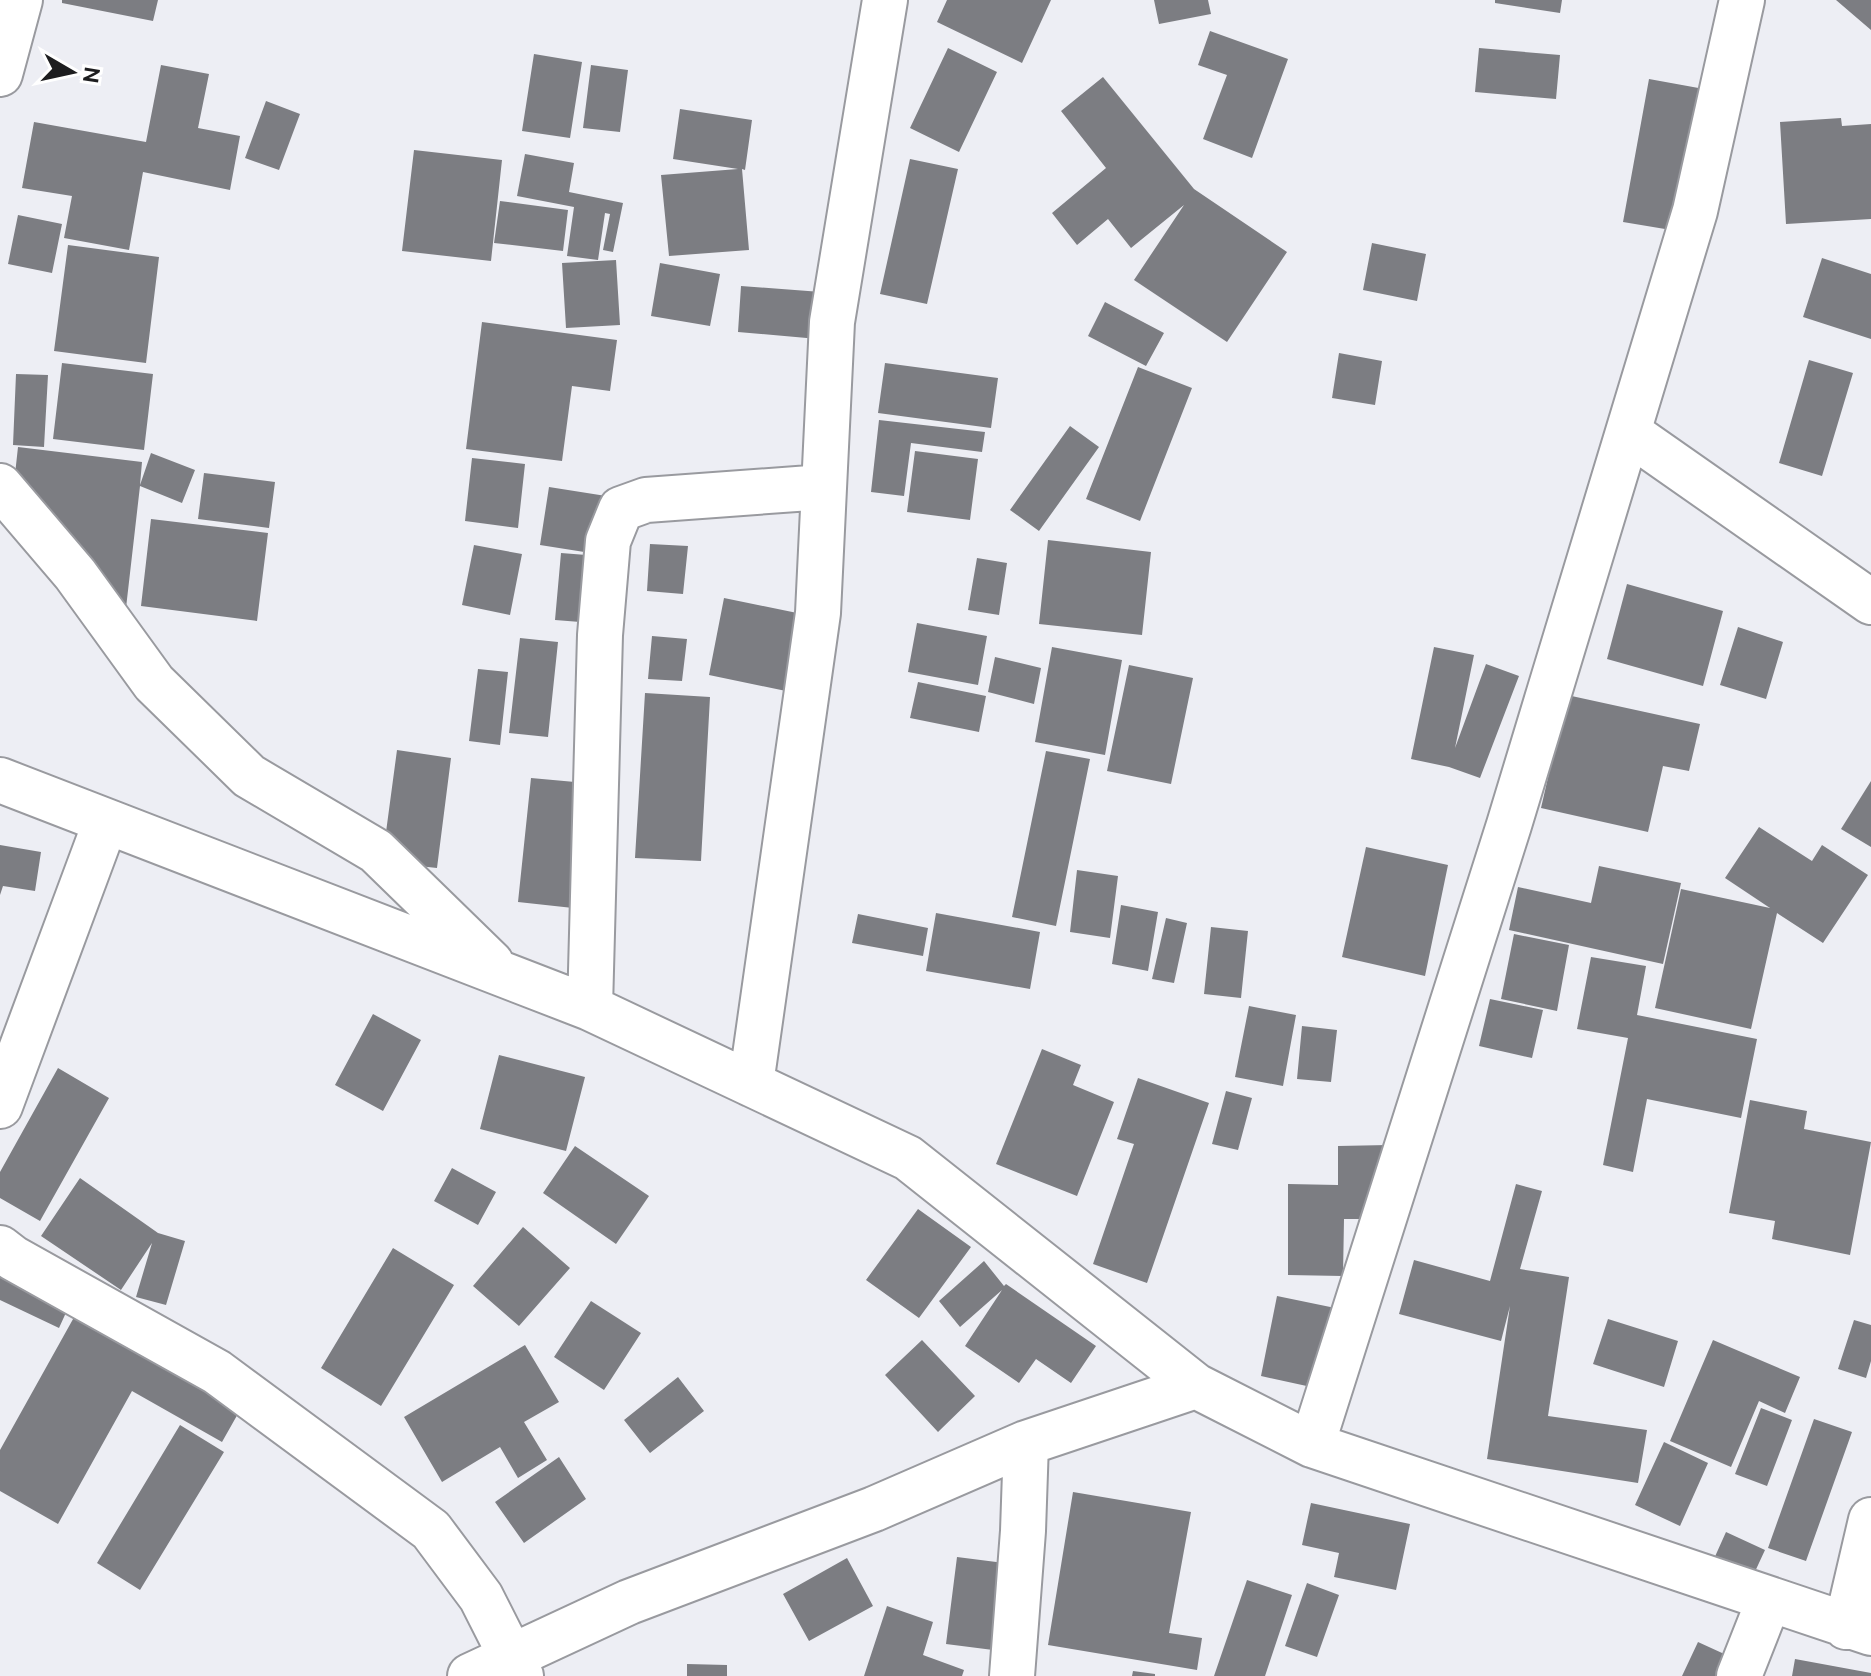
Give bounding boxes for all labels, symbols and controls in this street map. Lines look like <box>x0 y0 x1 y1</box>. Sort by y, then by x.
north arrow <box>32 32 112 112</box>
text: N <box>79 65 106 85</box>

